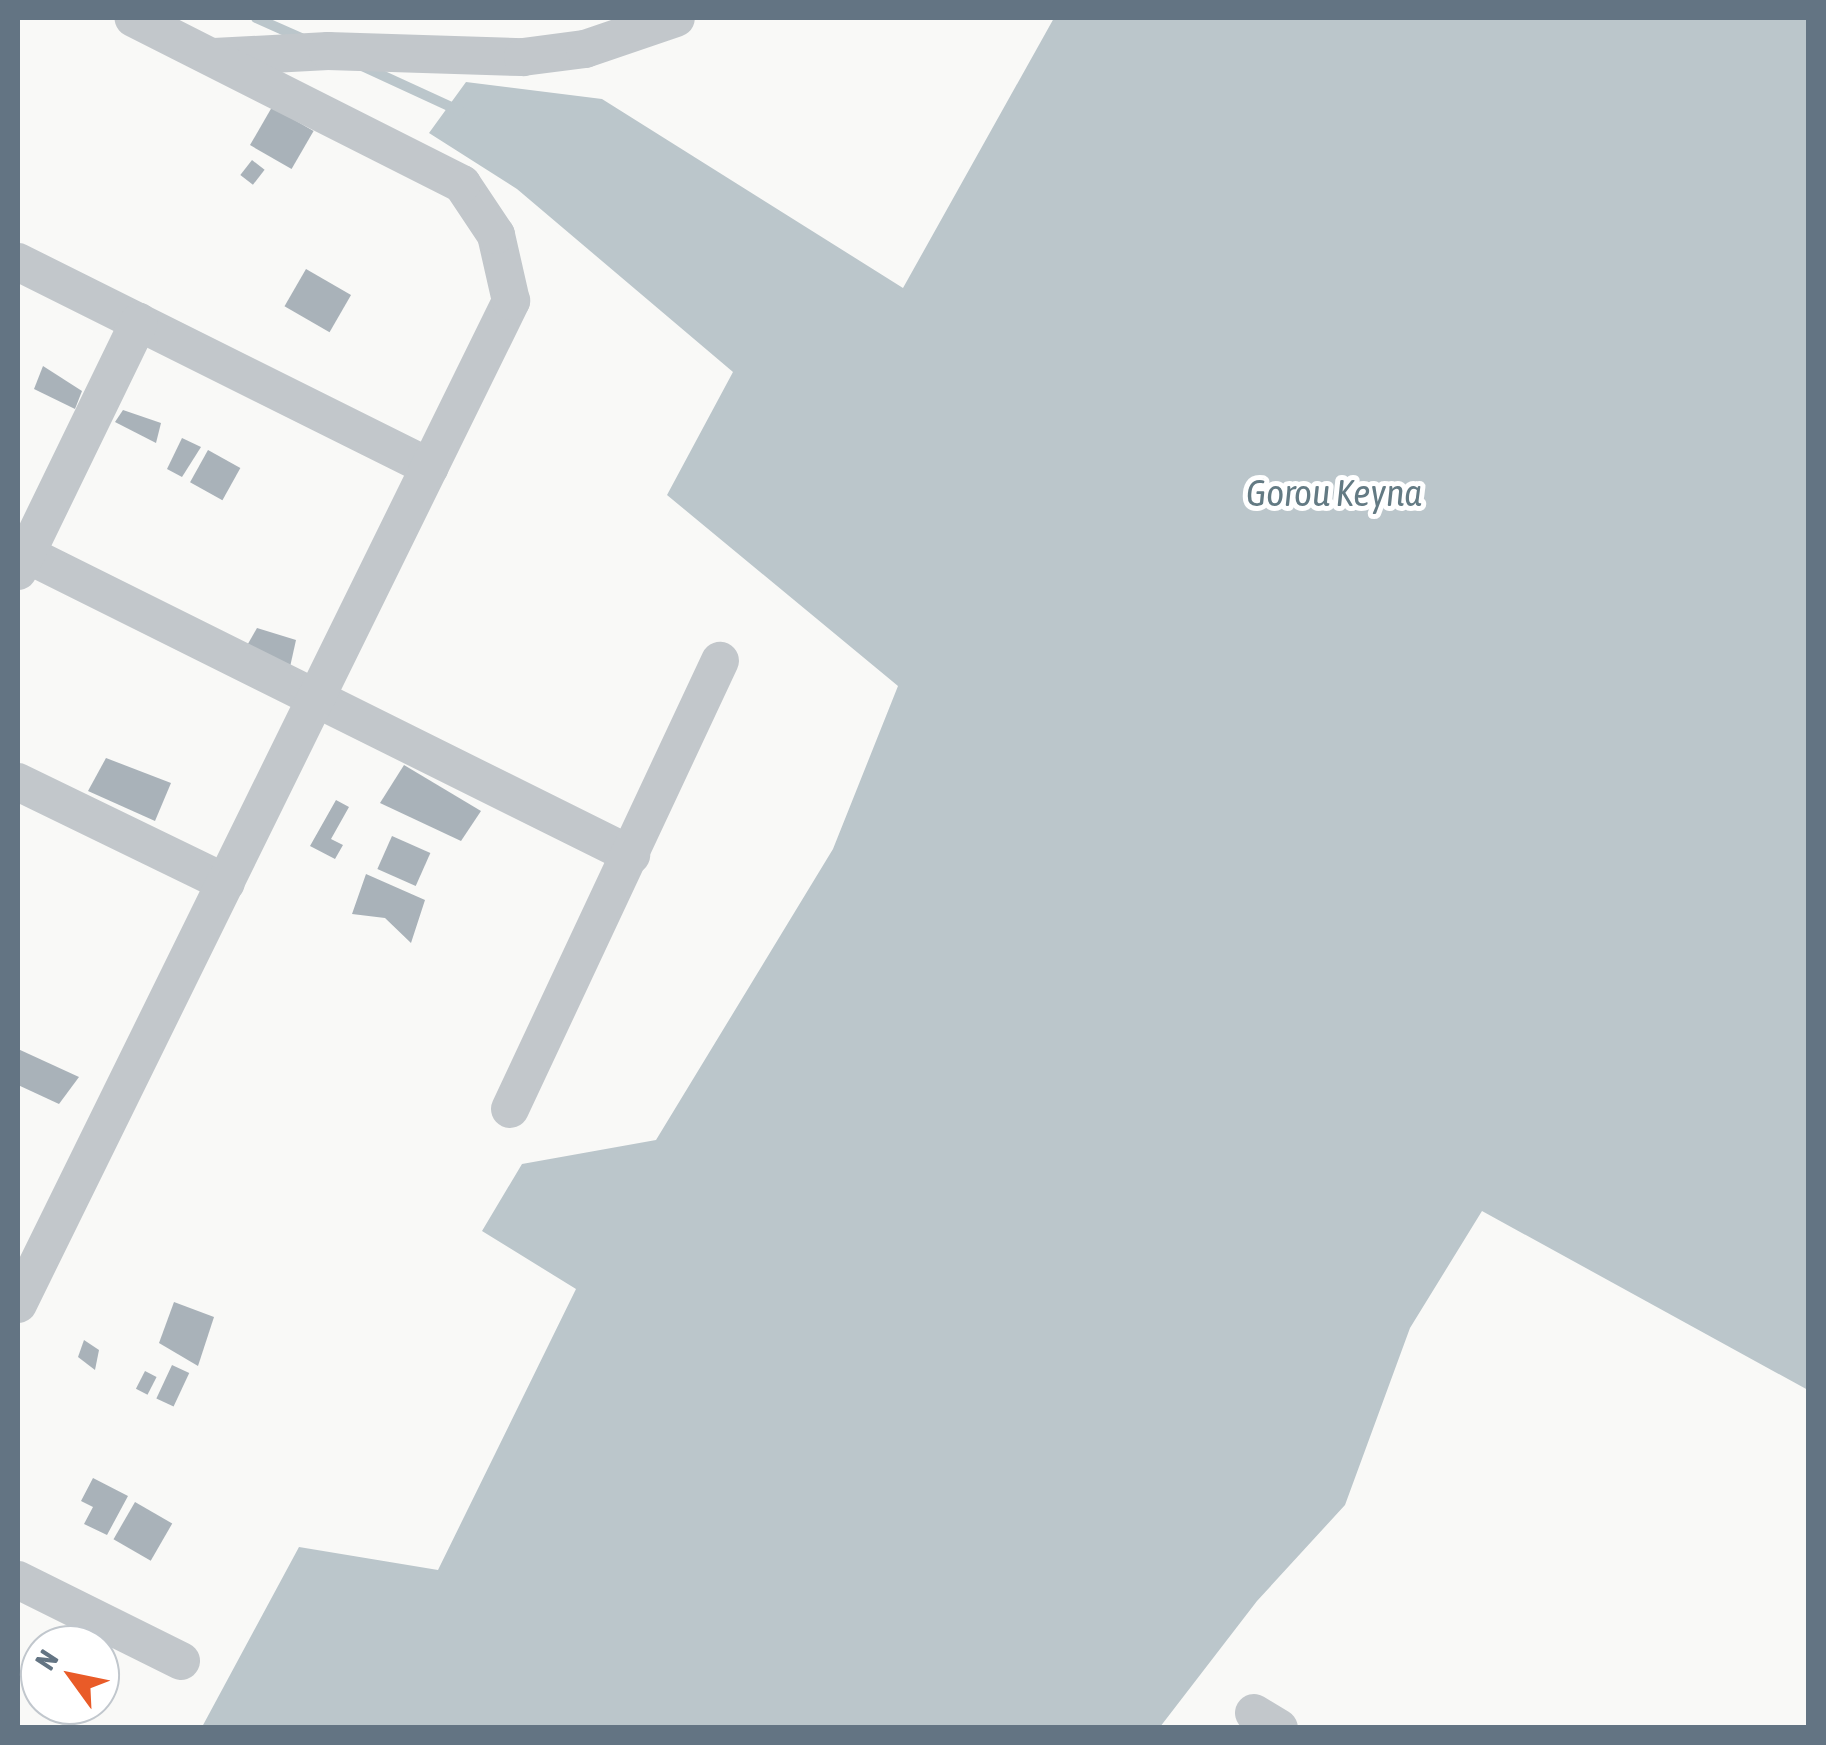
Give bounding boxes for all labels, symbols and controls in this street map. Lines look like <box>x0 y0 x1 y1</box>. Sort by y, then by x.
water label: Gorou Keyna <box>1246 470 1422 516</box>
north arrow <box>20 1625 120 1725</box>
text: N <box>29 1644 64 1675</box>

